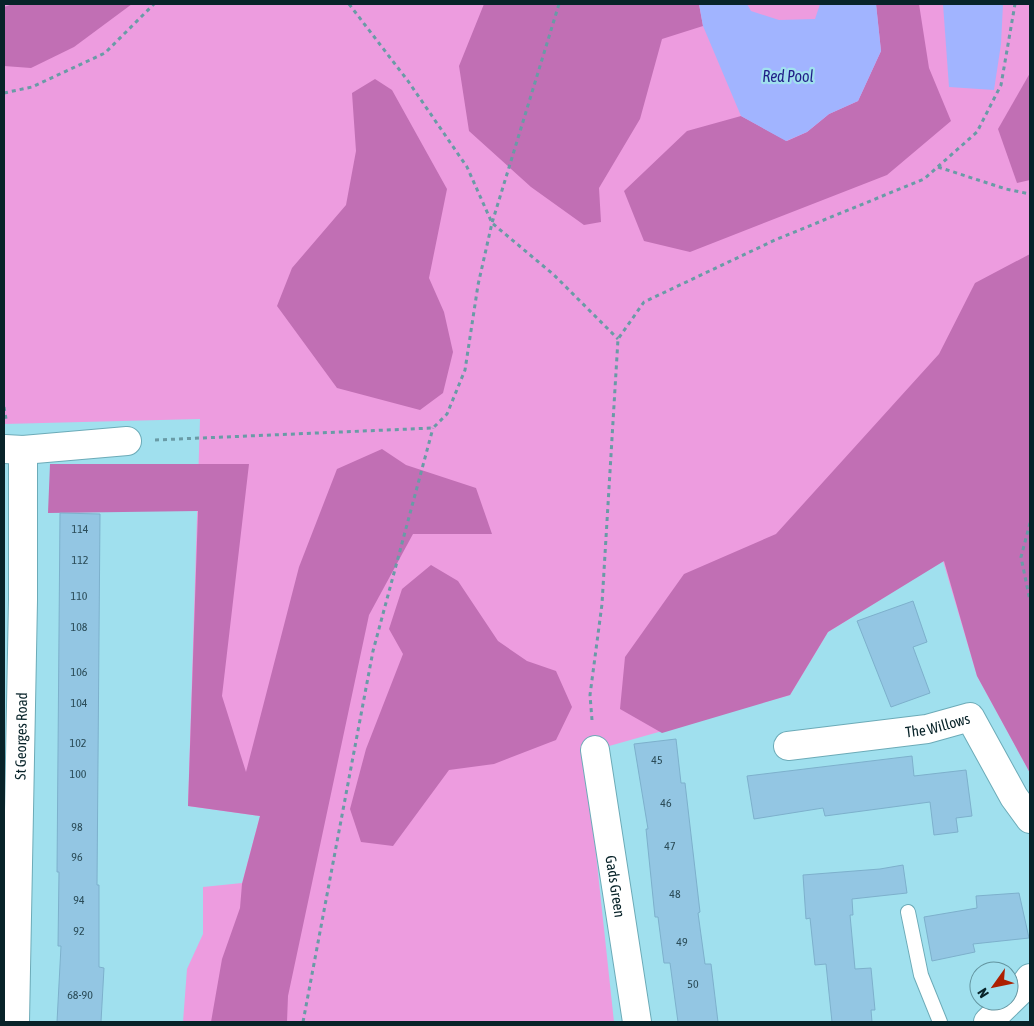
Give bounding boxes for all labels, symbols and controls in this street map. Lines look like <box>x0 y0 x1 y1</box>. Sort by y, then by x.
water label: Red Pool <box>762 67 814 85</box>
house number: 114 <box>72 522 89 536</box>
house number: 112 <box>72 553 88 567</box>
house number: 110 <box>71 589 88 603</box>
house number: 108 <box>71 620 88 634</box>
house number: 106 <box>71 665 88 679</box>
street label: St Georges Road <box>11 692 30 780</box>
house number: 104 <box>71 696 88 710</box>
street label: The Willows <box>904 709 972 740</box>
house number: 102 <box>70 736 86 750</box>
house number: 45 <box>651 753 663 767</box>
house number: 100 <box>70 767 87 781</box>
house number: 46 <box>660 796 672 810</box>
house number: 98 <box>71 820 83 834</box>
house number: 47 <box>664 839 676 853</box>
house number: 96 <box>71 850 83 864</box>
street label: Gads Green <box>603 854 629 919</box>
house number: 48 <box>669 887 681 901</box>
house number: 94 <box>73 893 85 907</box>
house number: 92 <box>73 924 85 938</box>
house number: 49 <box>676 935 688 949</box>
north arrow <box>969 961 1019 1011</box>
house number: 50 <box>687 977 699 991</box>
text: N <box>974 985 992 1001</box>
house number: 68-90 <box>67 988 93 1002</box>

